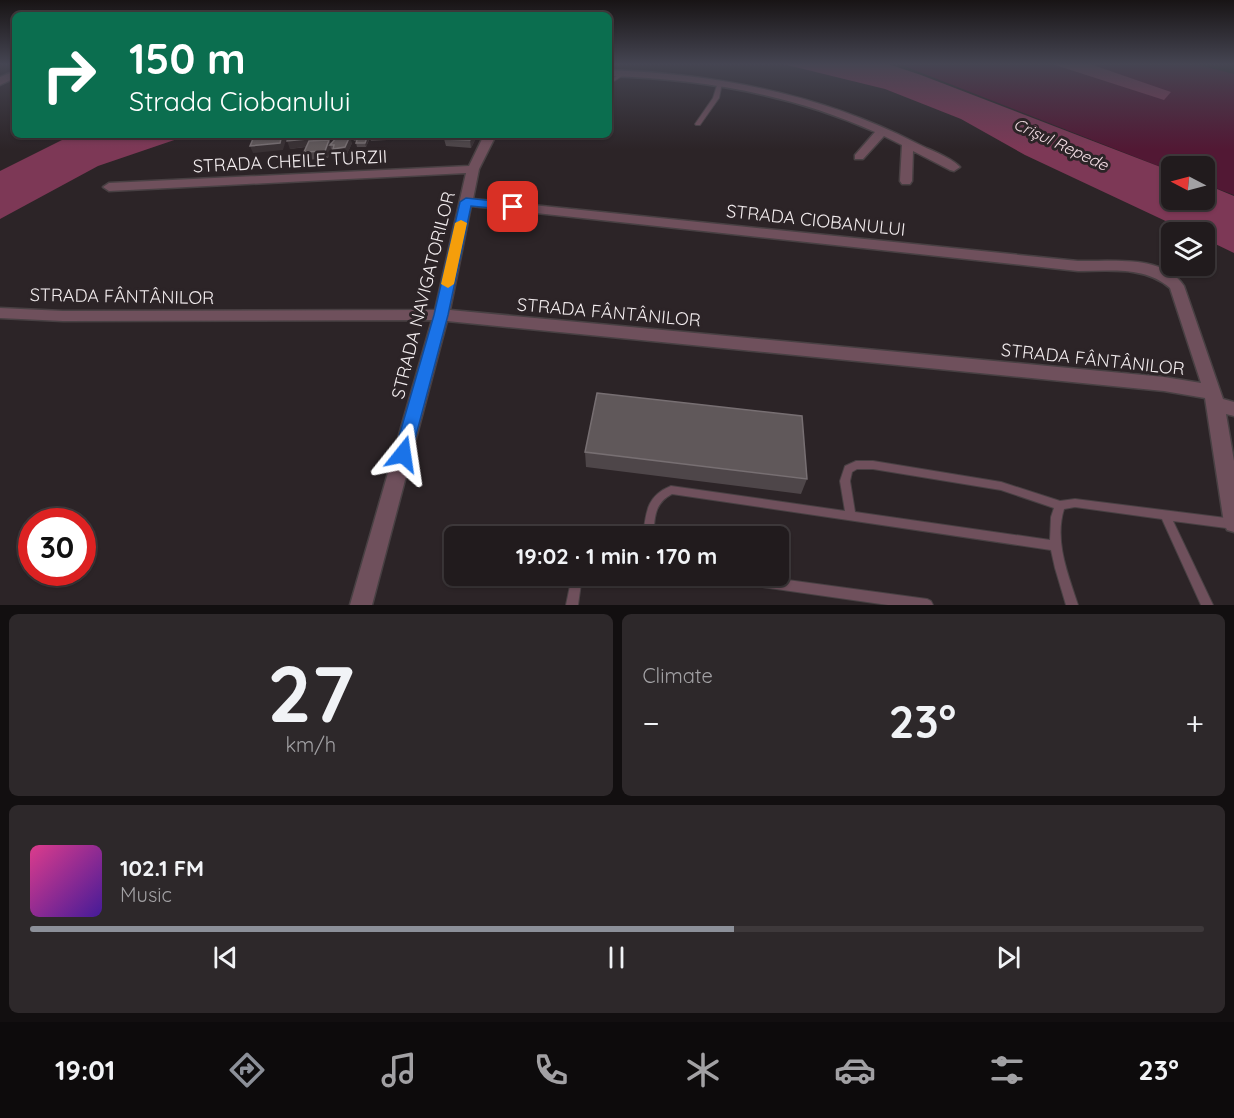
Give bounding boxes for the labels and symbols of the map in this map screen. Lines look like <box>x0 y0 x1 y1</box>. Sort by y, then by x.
water label: Crișul Repede <box>1011 113 1112 175</box>
street label: STRADA CHEILE TURZII <box>192 144 388 178</box>
north arrow <box>1161 156 1215 210</box>
pin <box>487 181 538 232</box>
street label: STRADA NAVIGATORILOR <box>386 189 460 401</box>
street label: STRADA CIOBANULUI <box>725 199 907 241</box>
street label: STRADA FÂNTÂNILOR <box>30 283 214 309</box>
street label: STRADA FÂNTÂNILOR <box>516 293 702 331</box>
street label: STRADA FÂNTÂNILOR <box>1000 338 1186 380</box>
position arrow <box>371 422 435 486</box>
speed limit sign: 30 <box>18 508 96 586</box>

